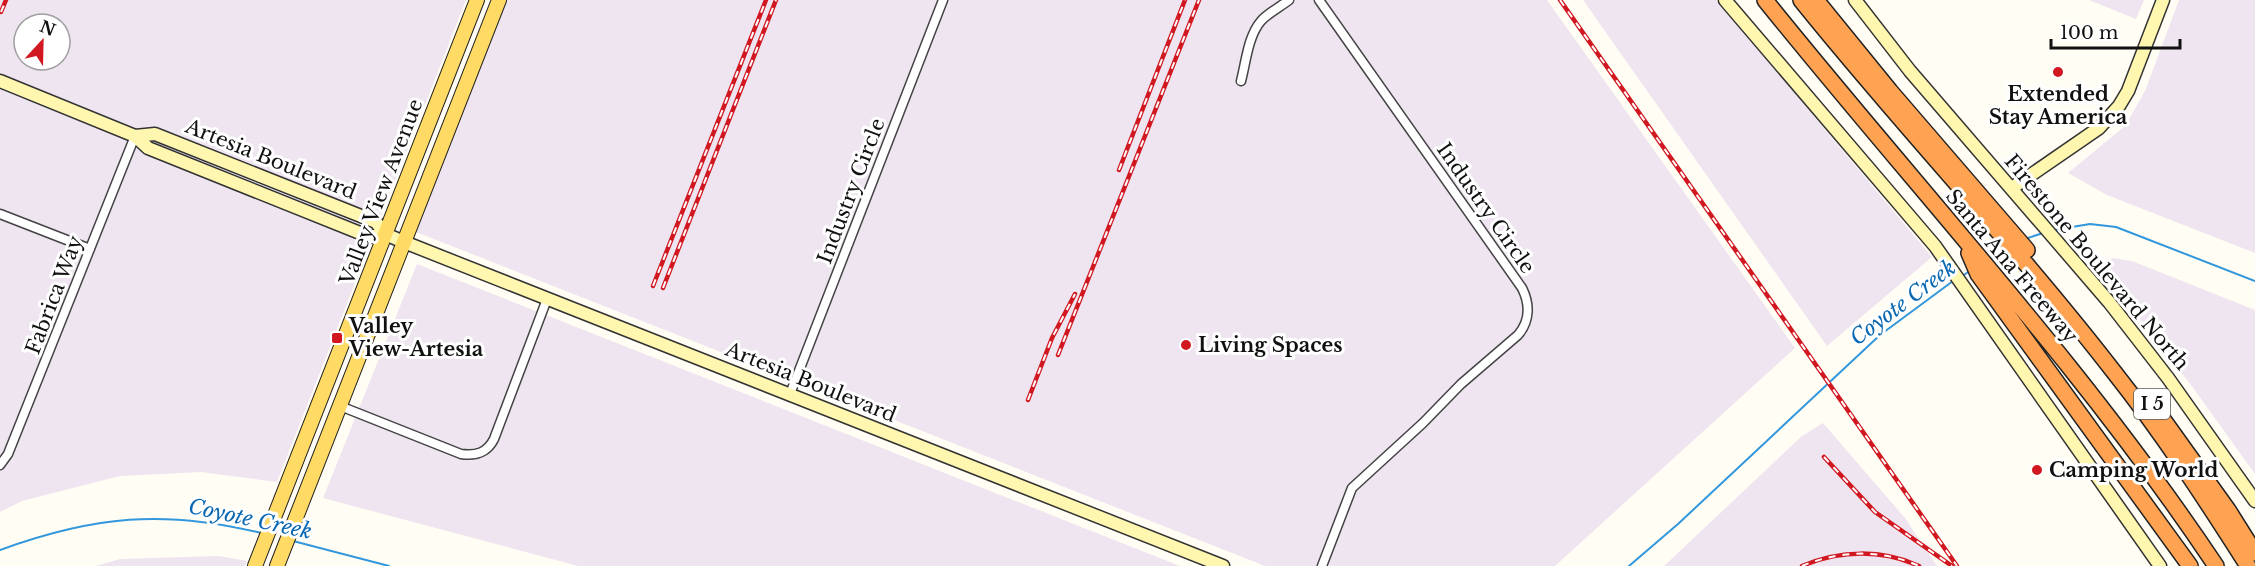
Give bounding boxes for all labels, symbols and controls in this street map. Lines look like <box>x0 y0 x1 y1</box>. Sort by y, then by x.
north arrow <box>12 12 72 72</box>
scale bar <box>2051 12 2180 50</box>
text: N <box>37 16 58 40</box>
text: 100 m <box>2060 22 2118 44</box>
marker: Extended Stay America <box>2051 65 2065 79</box>
place label: Extended Stay America <box>1989 82 2128 129</box>
street label: Valley View Avenue <box>334 96 428 289</box>
street label: Artesia Boulevard <box>181 113 360 204</box>
street label: Industry Circle <box>812 115 890 267</box>
street label: Industry Circle <box>1432 138 1540 278</box>
street label: Firestone Boulevard North <box>2000 149 2194 375</box>
street label: Santa Ana Freeway <box>1941 185 2083 348</box>
street label: Fabrica Way <box>20 232 88 358</box>
water label: Coyote Creek <box>1845 255 1961 351</box>
place label: Valley View-Artesia <box>348 314 484 361</box>
marker: Valley View-Artesia <box>330 331 344 345</box>
place label: Living Spaces <box>1198 333 1343 357</box>
street label: Artesia Boulevard <box>721 336 900 427</box>
marker: Living Spaces <box>1179 338 1193 352</box>
road number: I 5 <box>2134 389 2170 419</box>
place label: Camping World <box>2049 458 2218 482</box>
marker: Camping World <box>2030 463 2044 477</box>
water label: Coyote Creek <box>186 493 314 545</box>

